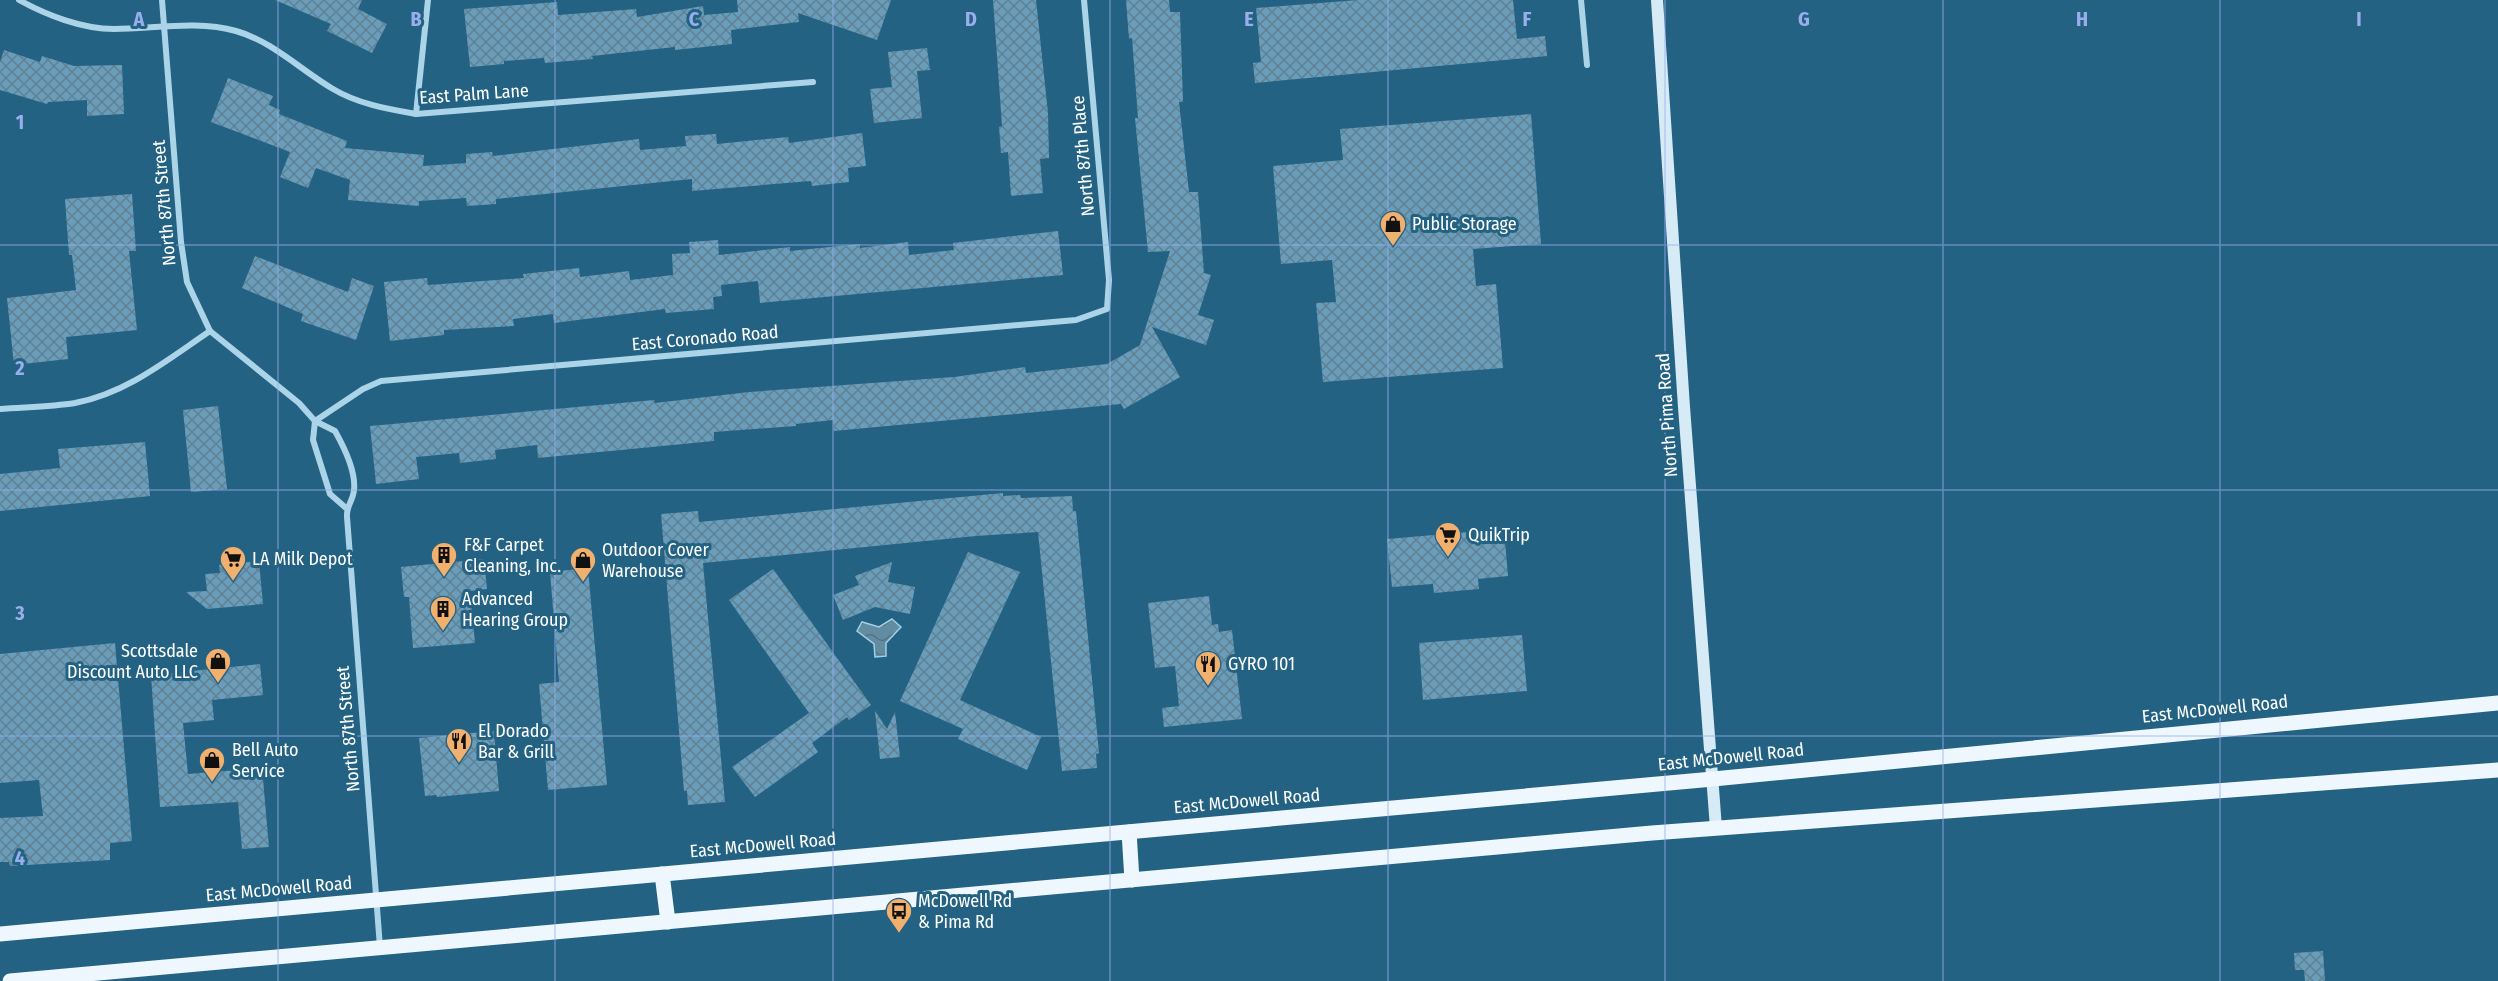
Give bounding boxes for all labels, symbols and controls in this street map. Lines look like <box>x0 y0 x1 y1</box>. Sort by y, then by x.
text: A <box>133 7 146 31</box>
text: B <box>410 7 422 31</box>
text: C <box>689 7 700 31</box>
text: D <box>965 7 977 31</box>
text: E <box>1244 7 1254 31</box>
text: F <box>1523 7 1532 31</box>
text: G <box>1798 7 1810 31</box>
text: H <box>2076 7 2088 31</box>
text: I <box>2356 7 2362 31</box>
street label: East Palm Lane <box>419 79 530 109</box>
street label: North 87th Place <box>1067 95 1099 217</box>
text: 1 <box>16 110 24 134</box>
street label: North 87th Street <box>148 139 180 267</box>
shop icon: Public Storage <box>1378 209 1408 247</box>
place label: Public Storage <box>1412 213 1517 235</box>
street label: East Coronado Road <box>631 321 779 355</box>
street label: North Pima Road <box>1652 352 1682 478</box>
text: 2 <box>14 356 25 380</box>
supermarket icon: QuikTrip <box>1433 520 1463 558</box>
place label: QuikTrip <box>1468 524 1530 546</box>
place label: F&F Carpet Cleaning, Inc. <box>464 534 561 577</box>
place label: Outdoor Cover Warehouse <box>602 539 709 582</box>
building icon: F&F Carpet Cleaning, Inc. <box>429 540 459 578</box>
supermarket icon: LA Milk Depot <box>218 544 248 582</box>
shop icon: Outdoor Cover Warehouse <box>568 545 598 583</box>
place label: LA Milk Depot <box>252 548 353 570</box>
place label: Advanced Hearing Group <box>462 588 568 631</box>
building icon: Advanced Hearing Group <box>428 594 458 632</box>
text: 3 <box>14 601 25 625</box>
place label: Scottsdale Discount Auto LLC <box>67 640 198 683</box>
shop icon: Scottsdale Discount Auto LLC <box>203 646 233 684</box>
restaurant icon: GYRO 101 <box>1193 649 1223 687</box>
place label: GYRO 101 <box>1228 653 1295 675</box>
street label: North 87th Street <box>332 665 364 793</box>
street label: East McDowell Road <box>2141 690 2289 728</box>
place label: El Dorado Bar & Grill <box>478 720 554 763</box>
restaurant icon: El Dorado Bar & Grill <box>444 726 474 764</box>
street label: East McDowell Road <box>1657 738 1805 776</box>
place label: Bell Auto Service <box>232 739 298 782</box>
shop icon: Bell Auto Service <box>197 745 227 783</box>
street label: East McDowell Road <box>1173 784 1321 818</box>
street label: East McDowell Road <box>689 828 837 862</box>
text: 4 <box>15 846 25 870</box>
street label: East McDowell Road <box>205 872 353 906</box>
place label: McDowell Rd & Pima Rd <box>918 890 1012 933</box>
bus stop icon: McDowell Rd & Pima Rd <box>884 896 914 934</box>

